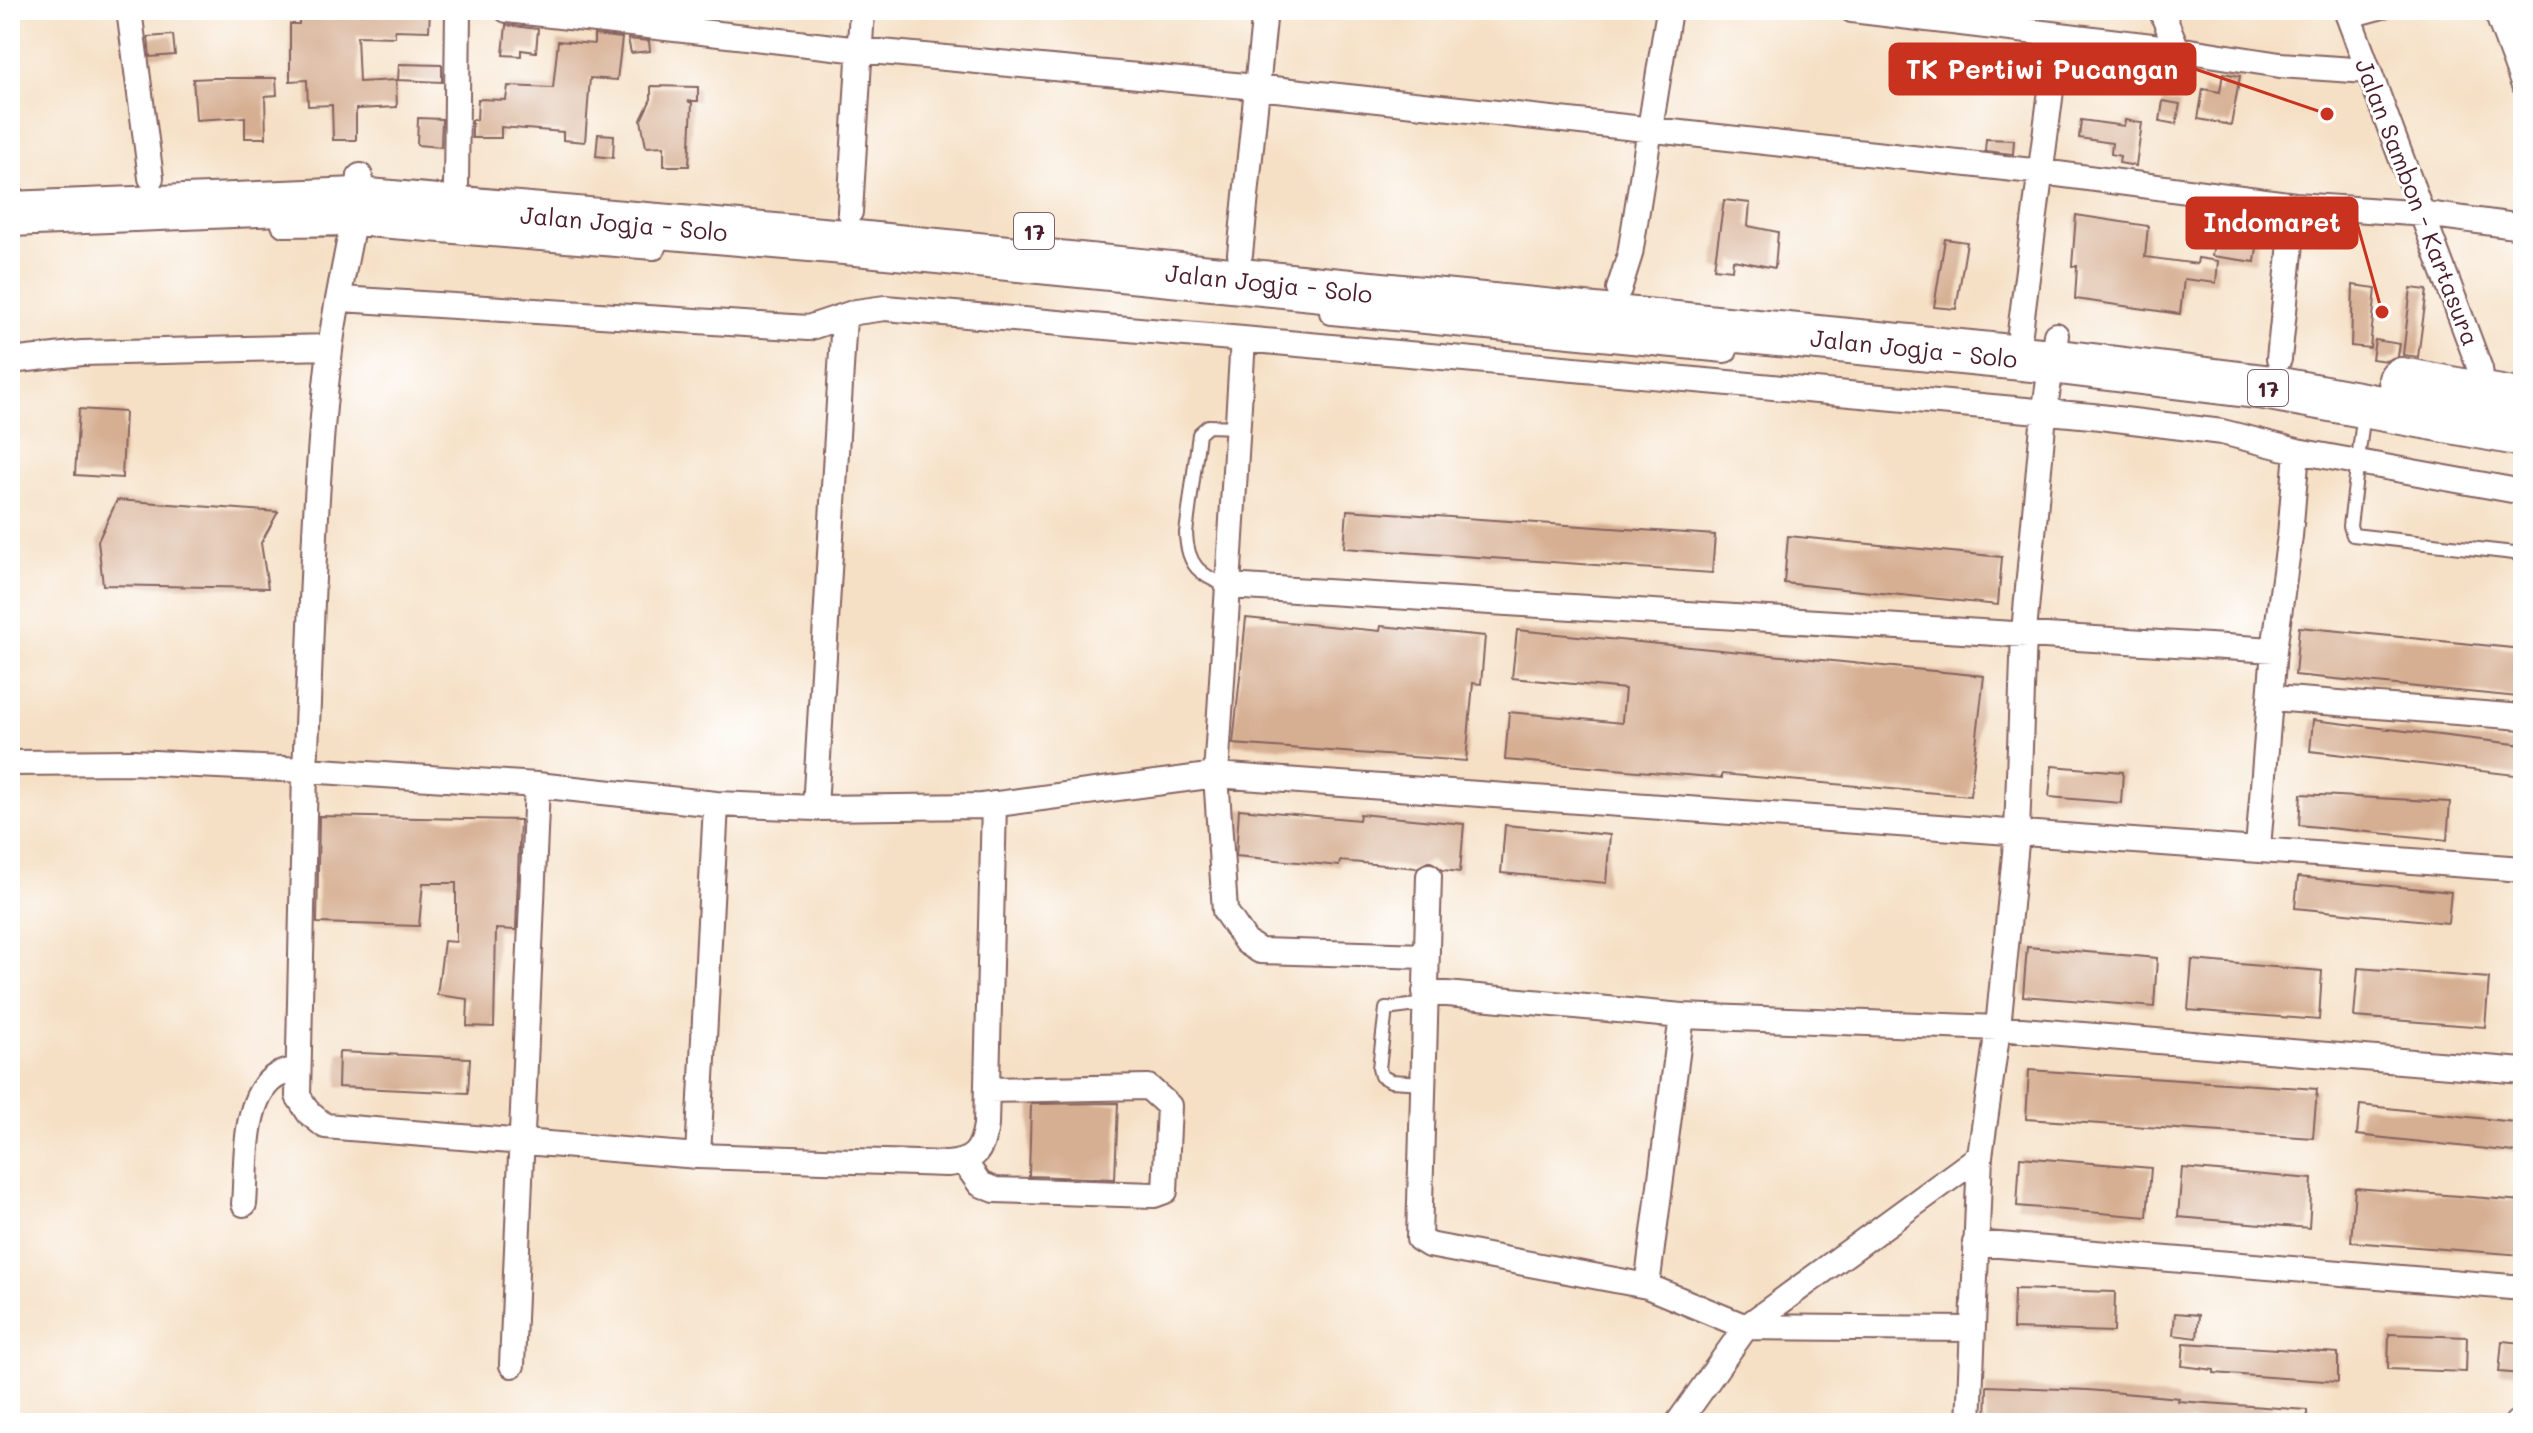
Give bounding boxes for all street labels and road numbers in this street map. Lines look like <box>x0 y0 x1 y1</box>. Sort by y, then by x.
street label: Jalan Sambon - Kartasura <box>2349 54 2487 350</box>
street label: Jalan Jogja - Solo <box>519 198 729 248</box>
road number: 17 <box>1014 213 1054 249</box>
street label: Jalan Jogja - Solo <box>1164 257 1374 309</box>
street label: Jalan Jogja - Solo <box>1809 322 2019 374</box>
road number: 17 <box>2248 370 2288 406</box>

